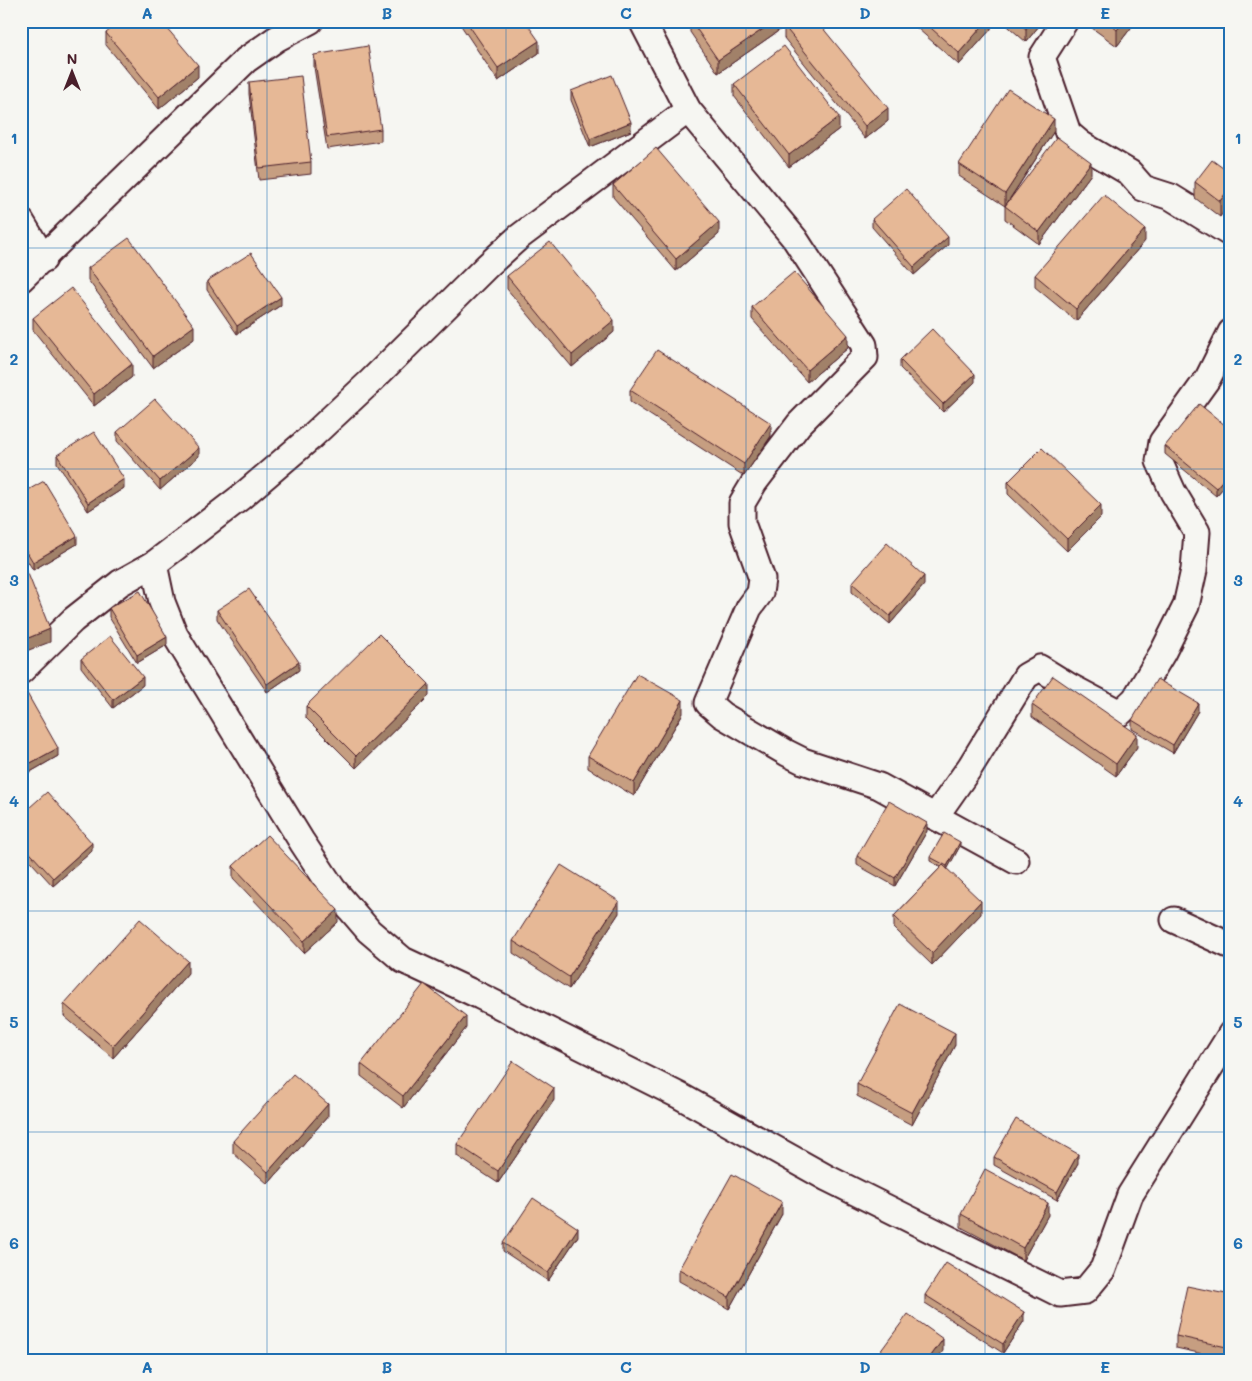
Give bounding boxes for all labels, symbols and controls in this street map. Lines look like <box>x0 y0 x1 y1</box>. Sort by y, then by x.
text: A <box>141 2 153 23</box>
text: B <box>382 2 392 23</box>
text: C <box>620 2 632 23</box>
text: D <box>859 2 871 23</box>
text: E <box>1100 2 1110 23</box>
north arrow <box>48 48 98 98</box>
text: N <box>67 49 77 68</box>
text: 1 <box>10 127 18 148</box>
text: 1 <box>1234 127 1242 148</box>
text: 2 <box>10 348 19 369</box>
text: 2 <box>1234 348 1243 369</box>
text: 3 <box>9 569 19 590</box>
text: 3 <box>1233 569 1243 590</box>
text: 4 <box>9 790 19 811</box>
text: 4 <box>1233 790 1243 811</box>
text: 5 <box>9 1011 19 1032</box>
text: 5 <box>1233 1011 1243 1032</box>
text: 6 <box>9 1232 19 1253</box>
text: 6 <box>1233 1232 1243 1253</box>
text: A <box>141 1356 153 1377</box>
text: B <box>382 1356 392 1377</box>
text: C <box>620 1356 632 1377</box>
text: D <box>859 1356 871 1377</box>
text: E <box>1100 1356 1110 1377</box>

